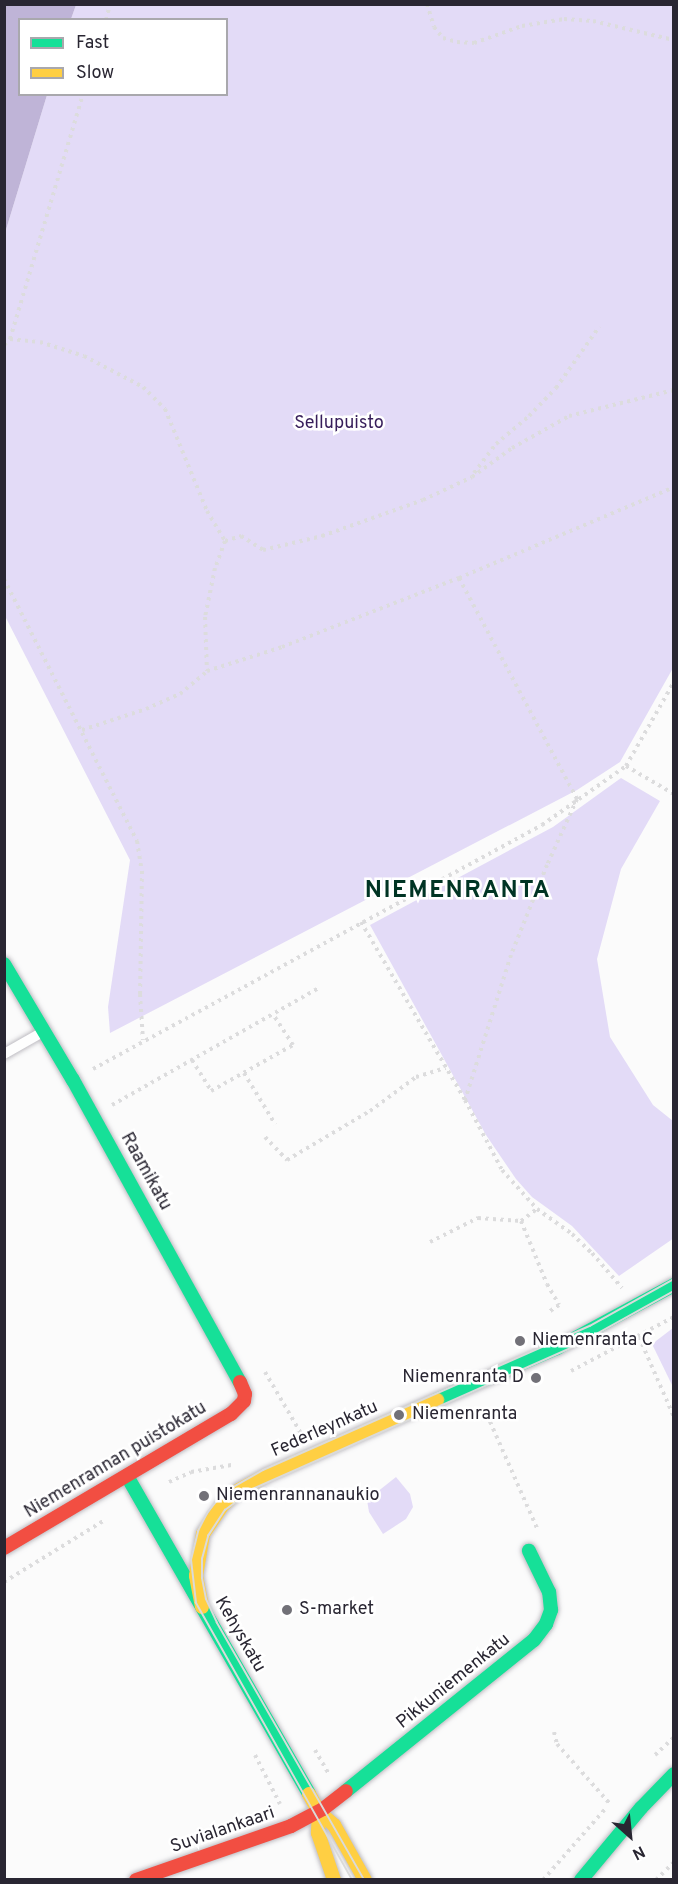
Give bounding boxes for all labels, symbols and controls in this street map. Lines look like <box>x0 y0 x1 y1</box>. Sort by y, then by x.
legend <box>18 18 228 96</box>
text: Fast <box>76 32 109 55</box>
text: Slow <box>76 62 114 85</box>
park label: Sellupuisto <box>294 413 384 435</box>
district label: NIEMENRANTA <box>365 878 551 906</box>
street label: Raamikatu <box>115 1129 175 1215</box>
place label: Niemenranta C <box>532 1330 653 1352</box>
marker: Niemenranta C <box>513 1334 527 1348</box>
place label: Niemenranta D <box>402 1367 524 1389</box>
marker: Niemenranta D <box>529 1371 543 1385</box>
street label: Federleynkatu <box>268 1397 382 1463</box>
street label: Niemenrannan puistokatu <box>21 1398 211 1524</box>
place label: Niemenranta <box>412 1404 517 1426</box>
marker: Niemenranta <box>390 1406 408 1424</box>
place label: Niemenrannanaukio <box>216 1485 380 1507</box>
marker: Niemenrannanaukio <box>197 1489 211 1503</box>
street label: Kehyskatu <box>209 1593 269 1677</box>
place label: S-market <box>299 1599 374 1621</box>
marker: S-market <box>280 1603 294 1617</box>
street label: Pikkuniemenkatu <box>393 1630 515 1734</box>
street label: Suvialankaari <box>168 1803 278 1859</box>
north arrow <box>600 1806 660 1866</box>
text: N <box>629 1841 648 1864</box>

